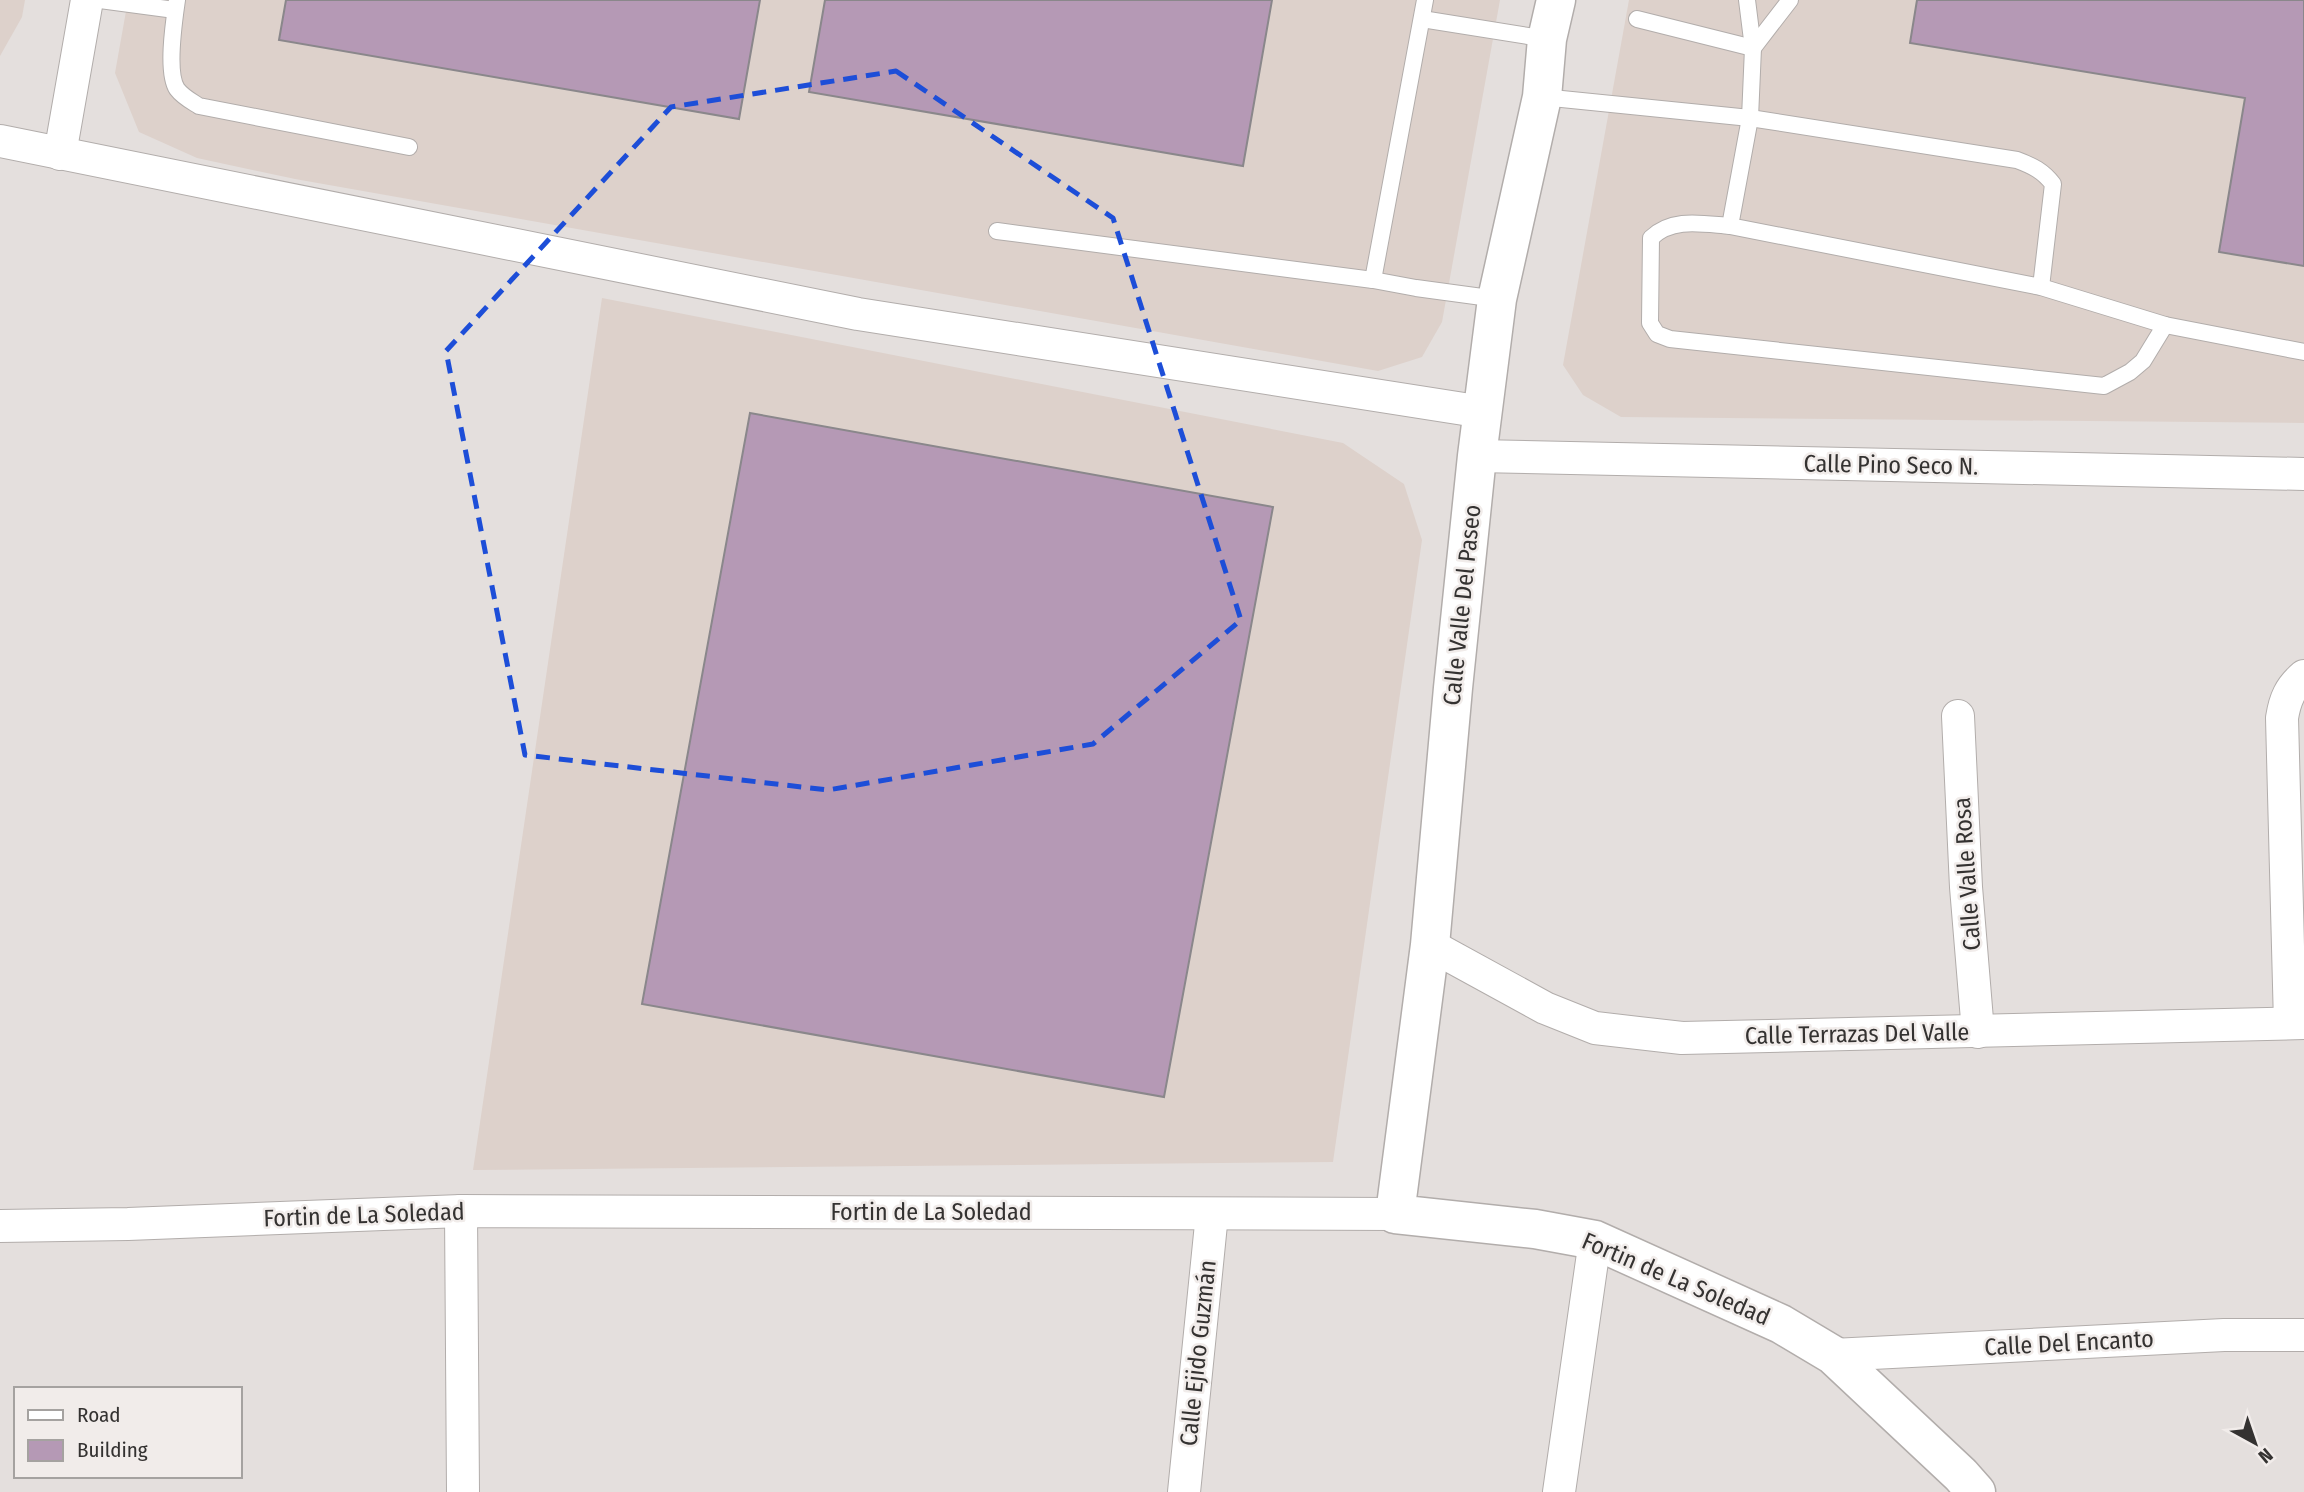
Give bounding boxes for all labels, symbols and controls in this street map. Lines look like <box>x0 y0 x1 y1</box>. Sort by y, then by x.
street label: Calle Pino Seco N. <box>1804 449 1978 481</box>
street label: Calle Valle Del Paseo <box>1438 503 1486 707</box>
street label: Calle Valle Rosa <box>1948 796 1986 952</box>
street label: Calle Terrazas Del Valle <box>1744 1018 1970 1050</box>
street label: Fortin de La Soledad <box>263 1197 465 1233</box>
street label: Fortin de La Soledad <box>830 1198 1032 1226</box>
street label: Fortin de La Soledad <box>1578 1227 1774 1331</box>
street label: Calle Ejido Guzmán <box>1174 1259 1222 1447</box>
street label: Calle Del Encanto <box>1984 1325 2154 1361</box>
legend <box>14 1387 242 1478</box>
text: Road <box>77 1402 121 1428</box>
north arrow <box>2220 1408 2290 1478</box>
text: Building <box>77 1437 148 1463</box>
text: N <box>2254 1443 2277 1468</box>

